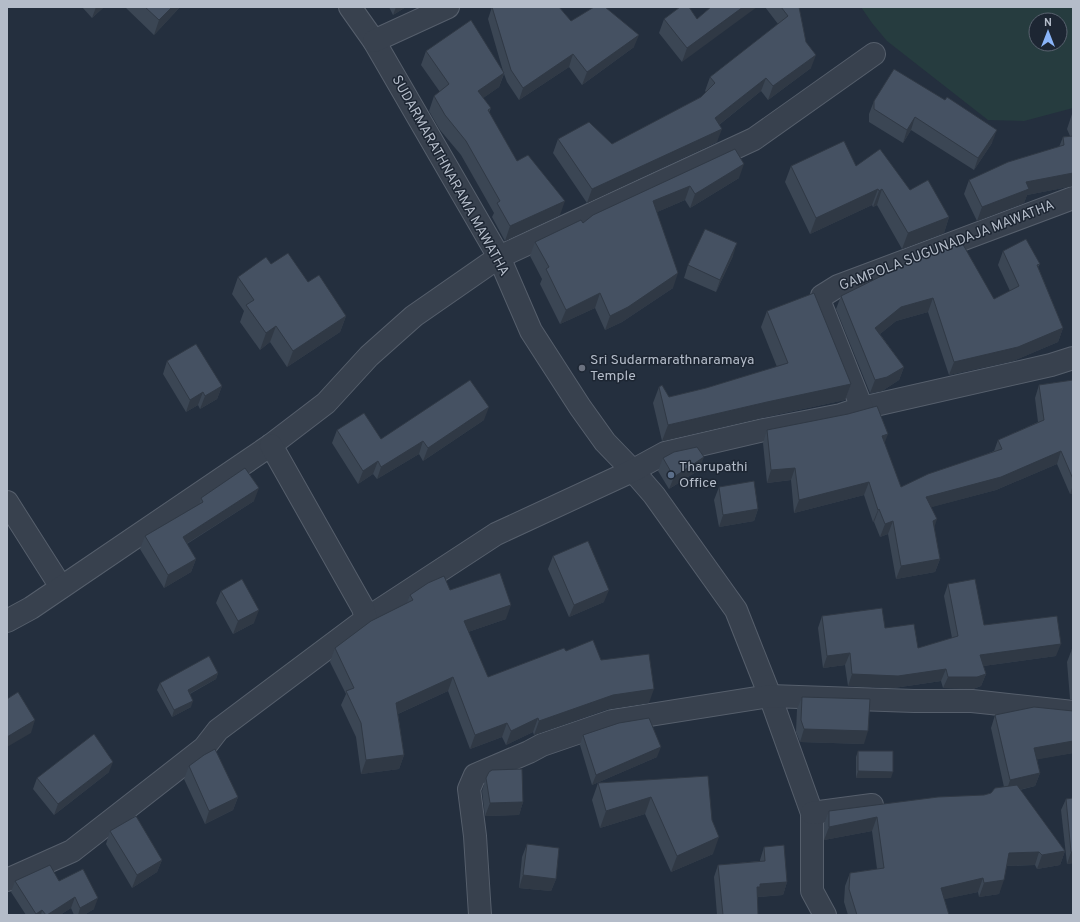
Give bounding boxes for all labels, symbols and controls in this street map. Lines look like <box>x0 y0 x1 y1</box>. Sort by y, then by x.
north arrow <box>1028 12 1068 52</box>
text: N <box>1044 16 1052 30</box>
street label: SUDARMARATHNARAMA MAWATHA <box>388 73 512 279</box>
street label: GAMPOLA SUGUNADAJA MAWATHA <box>837 197 1057 295</box>
place label: Sri Sudarmarathnaramaya Temple <box>590 352 754 385</box>
marker: Sri Sudarmarathnaramaya Temple <box>577 363 587 373</box>
place label: Tharupathi Office <box>679 459 748 492</box>
marker: Tharupathi Office <box>666 470 676 480</box>

